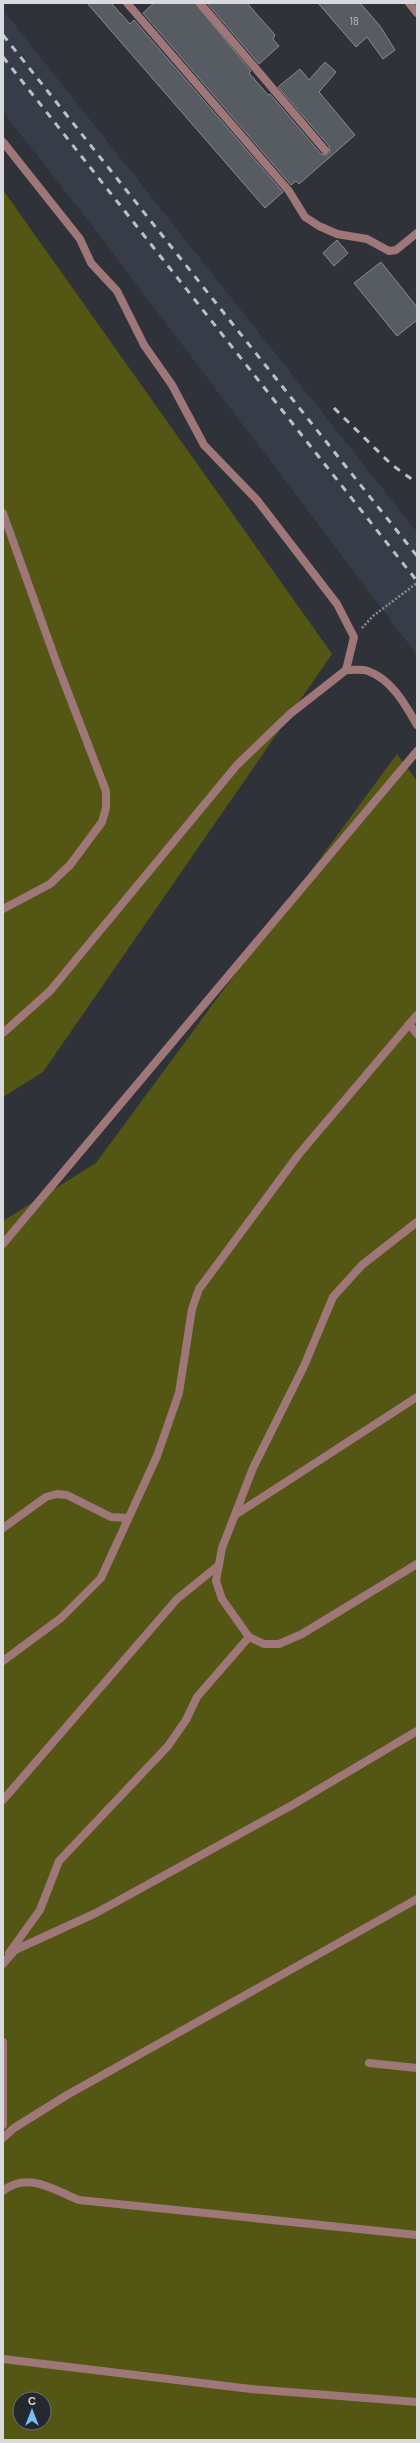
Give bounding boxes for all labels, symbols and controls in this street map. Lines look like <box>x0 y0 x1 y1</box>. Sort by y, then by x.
house number: 18 <box>349 14 359 27</box>
north arrow <box>12 2391 52 2431</box>
text: С <box>28 2394 36 2407</box>

